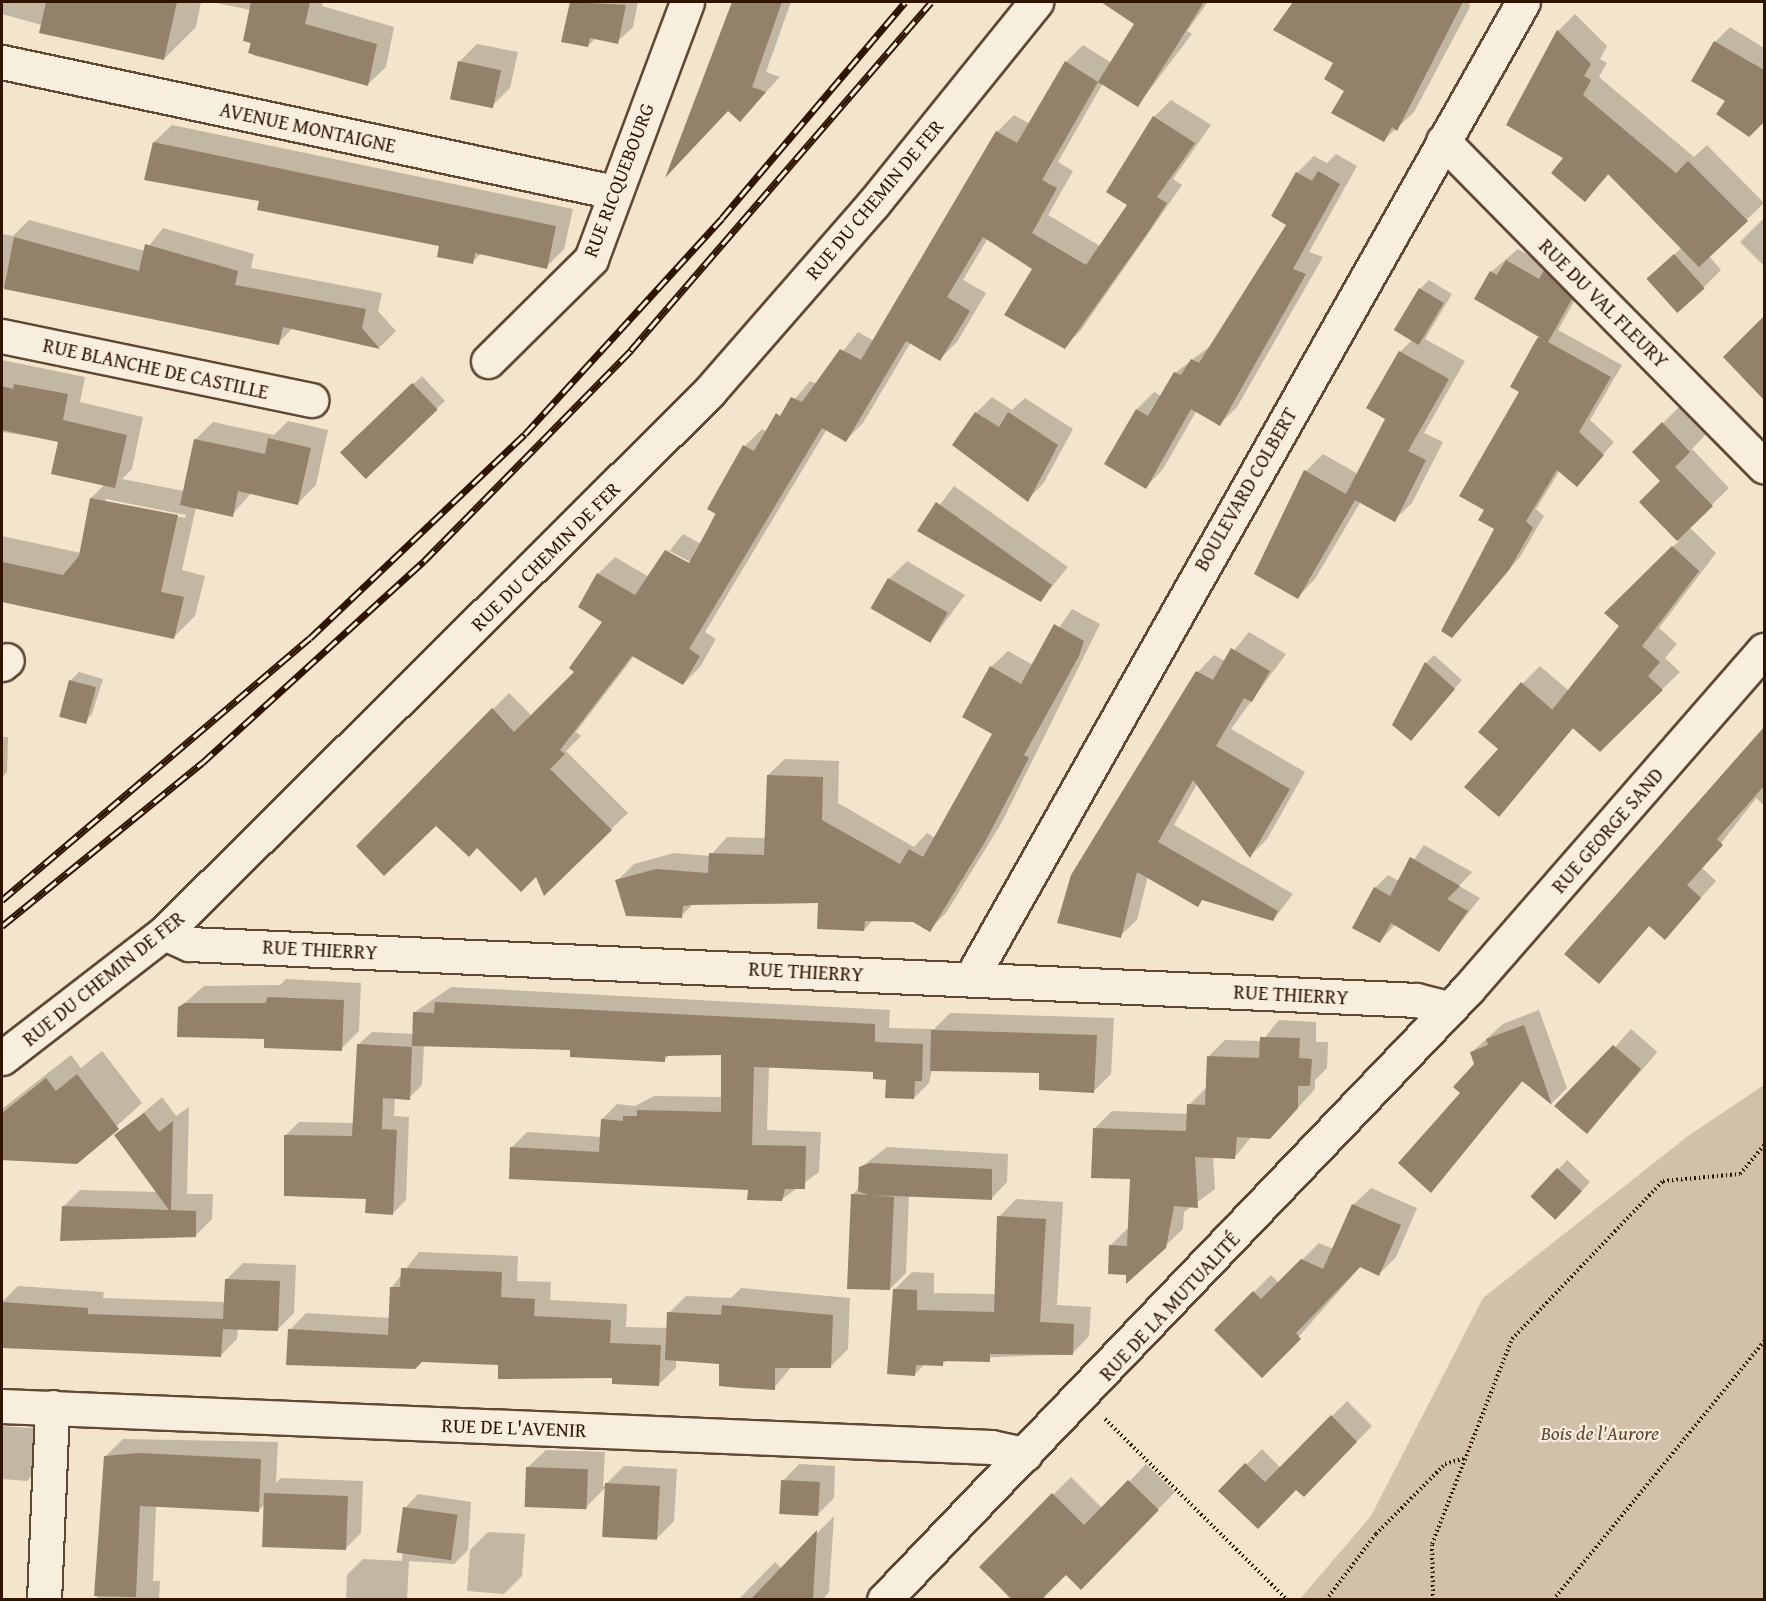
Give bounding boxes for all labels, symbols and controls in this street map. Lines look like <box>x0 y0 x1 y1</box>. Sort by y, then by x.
street label: AVENUE MONTAIGNE <box>218 97 398 157</box>
street label: RUE RICQUEBOURG <box>578 100 658 260</box>
street label: RUE DU CHEMIN DE FER <box>800 114 948 284</box>
street label: RUE DU VAL FLEURY <box>1534 233 1674 373</box>
street label: RUE BLANCHE DE CASTILLE <box>41 332 271 404</box>
street label: BOULEVARD COLBERT <box>1189 403 1301 575</box>
street label: RUE DU CHEMIN DE FER <box>465 476 625 636</box>
street label: RUE GEORGE SAND <box>1546 762 1668 898</box>
street label: RUE DU CHEMIN DE FER <box>17 905 189 1051</box>
street label: RUE THIERRY <box>262 934 378 964</box>
street label: RUE THIERRY <box>748 956 864 986</box>
street label: RUE THIERRY <box>1233 979 1349 1009</box>
street label: RUE DE LA MUTUALITÉ <box>1094 1227 1244 1385</box>
street label: RUE DE L'AVENIR <box>441 1412 587 1442</box>
park label: Bois de l'Aurore <box>1541 1420 1659 1444</box>

